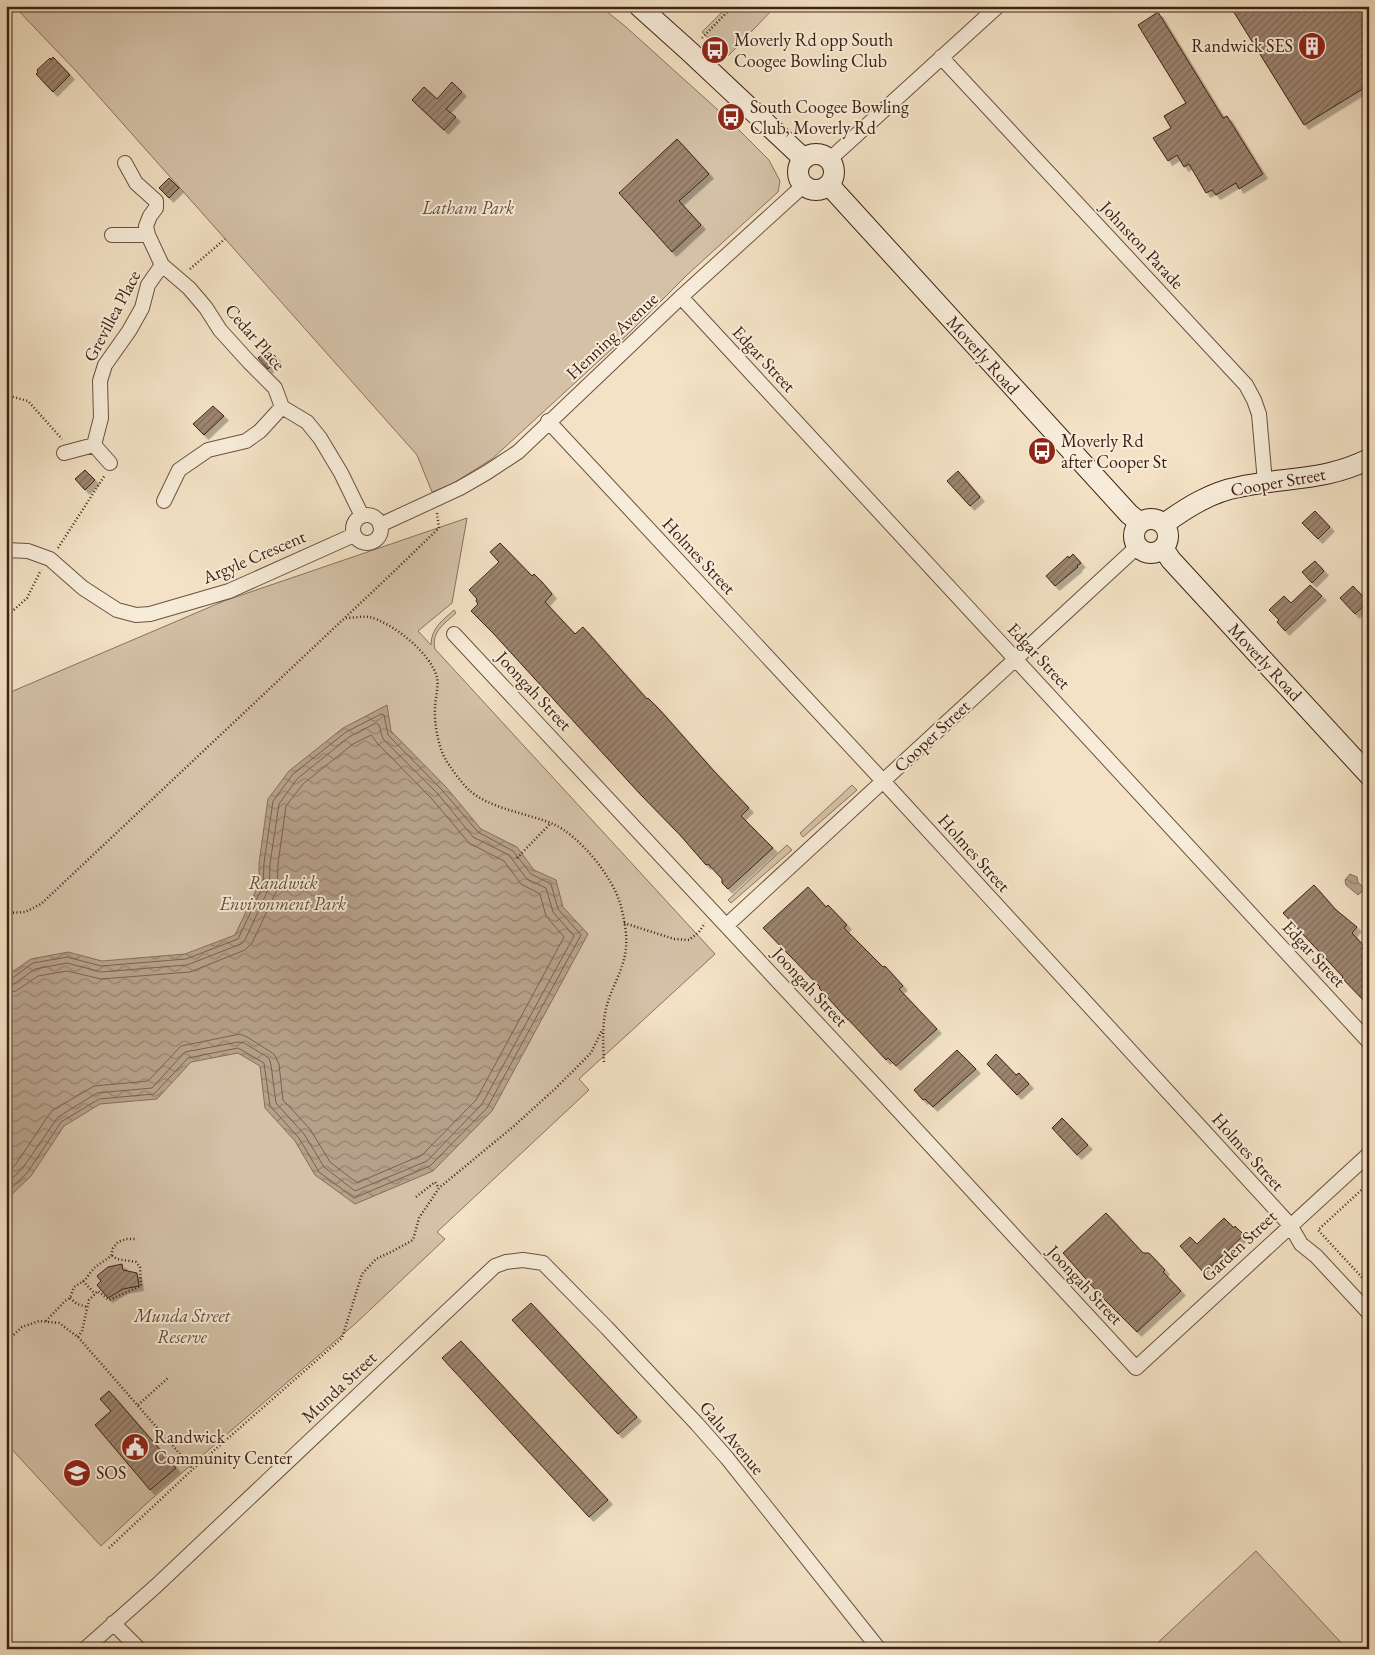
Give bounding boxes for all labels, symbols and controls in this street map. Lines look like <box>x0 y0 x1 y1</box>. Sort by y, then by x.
place label: Moverly Rd opp South Coogee Bowling Club <box>734 28 893 72</box>
building icon: Randwick SES <box>1297 31 1327 61</box>
place label: Randwick SES <box>1191 34 1293 57</box>
bus stop icon: Moverly Rd opp South Coogee Bowling Club <box>700 35 730 65</box>
place label: South Coogee Bowling Club, Moverly Rd <box>750 95 909 139</box>
bus stop icon: South Coogee Bowling Club, Moverly Rd <box>716 102 746 132</box>
street label: Johnston Parade <box>1094 194 1189 294</box>
park label: Latham Park <box>421 196 514 219</box>
street label: Grevillea Place <box>78 266 145 365</box>
street label: Henning Avenue <box>561 287 663 384</box>
street label: Cedar Place <box>220 299 291 375</box>
street label: Moverly Road <box>942 310 1025 400</box>
street label: Edgar Street <box>728 320 801 397</box>
place label: Moverly Rd after Cooper St <box>1061 429 1167 473</box>
bus stop icon: Moverly Rd after Cooper St <box>1027 436 1057 466</box>
street label: Cooper Street <box>1229 462 1328 501</box>
street label: Holmes Street <box>658 512 741 599</box>
street label: Argyle Crescent <box>198 524 309 589</box>
street label: Edgar Street <box>1003 617 1076 694</box>
street label: Moverly Road <box>1223 618 1308 706</box>
street label: Joongah Street <box>490 644 577 736</box>
street label: Cooper Street <box>889 694 975 777</box>
street label: Holmes Street <box>933 809 1016 897</box>
park label: Randwick Environment Park <box>219 871 346 915</box>
street label: Edgar Street <box>1278 915 1351 992</box>
street label: Joongah Street <box>766 940 853 1032</box>
street label: Holmes Street <box>1207 1108 1290 1196</box>
street label: Garden Street <box>1196 1205 1282 1286</box>
street label: Joongah Street <box>1041 1238 1128 1330</box>
park label: Munda Street Reserve <box>133 1304 231 1348</box>
street label: Munda Street <box>296 1346 381 1427</box>
street label: Galu Avenue <box>695 1396 770 1479</box>
place label: Randwick Community Center <box>154 1425 292 1469</box>
public building icon: Randwick Community Center <box>120 1432 150 1462</box>
school or university icon: SOS <box>62 1458 92 1488</box>
place label: SOS <box>96 1461 126 1484</box>

